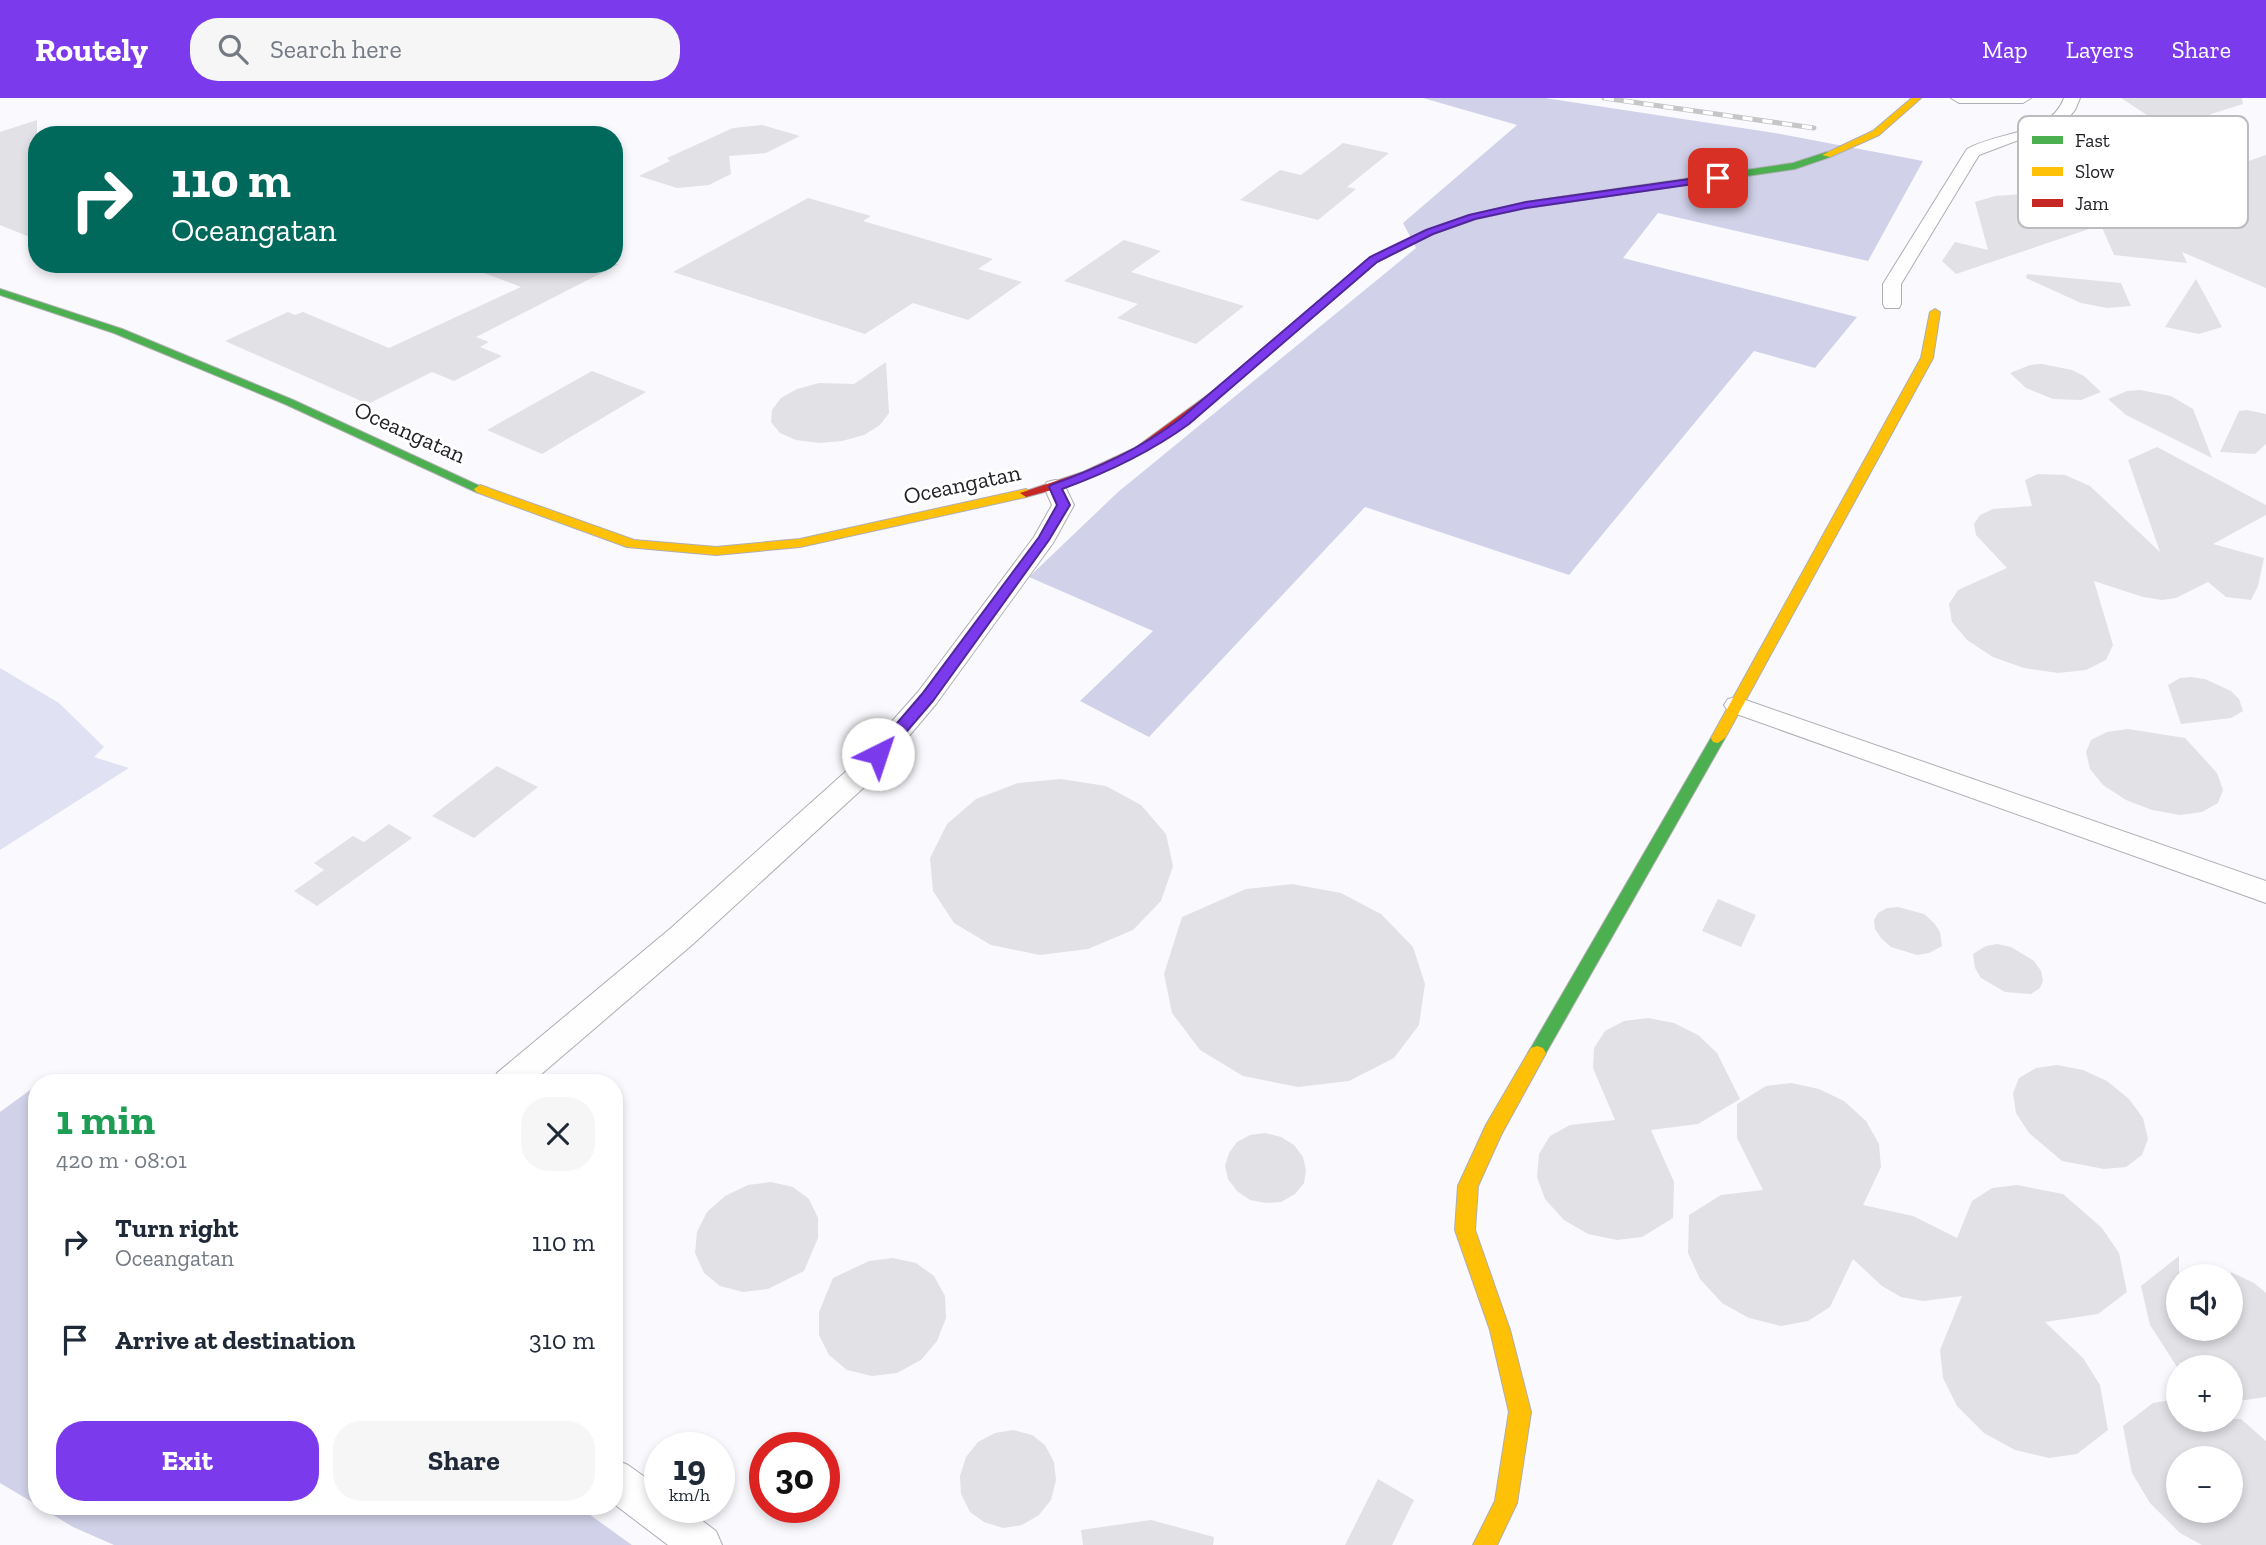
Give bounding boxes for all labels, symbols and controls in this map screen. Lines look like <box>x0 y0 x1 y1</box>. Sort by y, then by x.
search box <box>190 18 680 81</box>
text: Routely <box>35 30 148 69</box>
icon: search <box>214 30 252 68</box>
text: Search here <box>270 33 402 65</box>
text: Map <box>1982 35 2028 64</box>
text: Layers <box>2066 35 2134 64</box>
text: Share <box>2172 35 2231 64</box>
legend <box>2018 116 2248 228</box>
text: Fast <box>2075 129 2110 152</box>
pin <box>1688 148 1748 208</box>
text: 110 m <box>171 151 291 210</box>
icon: right <box>56 154 147 245</box>
icon: arrive <box>1699 159 1737 197</box>
text: Slow <box>2075 160 2115 183</box>
text: Jam <box>2075 192 2109 215</box>
text: Oceangatan <box>171 211 337 249</box>
street label: Oceangatan <box>350 395 470 469</box>
street label: Oceangatan <box>901 458 1023 510</box>
position arrow <box>841 717 915 791</box>
text: 1 min <box>56 1094 155 1145</box>
button: close <box>521 1097 595 1171</box>
text: 420 m · 08:01 <box>56 1146 187 1174</box>
text: Turn right <box>115 1212 238 1244</box>
icon: right <box>56 1223 94 1261</box>
text: 110 m <box>532 1226 595 1258</box>
text: Oceangatan <box>115 1244 234 1272</box>
map controls <box>2166 1264 2243 1523</box>
button: sound <box>2166 1264 2243 1341</box>
icon: arrive <box>56 1321 94 1359</box>
text: Arrive at destination <box>115 1324 355 1356</box>
text: 310 m <box>529 1324 595 1356</box>
button: + <box>2166 1355 2243 1432</box>
button: Exit <box>56 1421 319 1501</box>
button: Share <box>333 1421 595 1501</box>
speed limit sign: 30 <box>749 1432 840 1523</box>
button: − <box>2166 1446 2243 1523</box>
text: 19 <box>673 1447 706 1489</box>
text: km/h <box>669 1484 710 1506</box>

